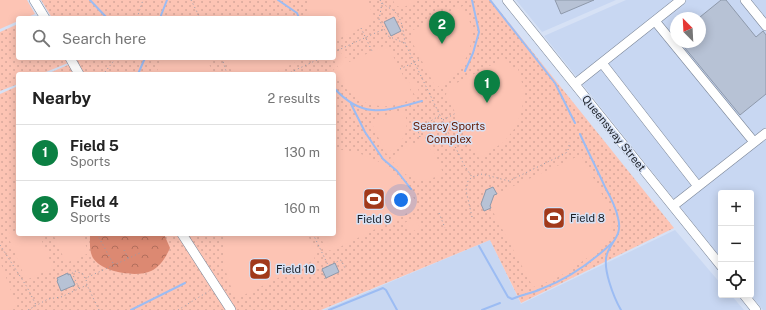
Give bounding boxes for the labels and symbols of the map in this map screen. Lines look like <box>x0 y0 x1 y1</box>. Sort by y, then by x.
pin: 2 <box>429 11 455 44</box>
north arrow <box>670 12 706 48</box>
pin: 1 <box>474 70 500 103</box>
street label: Queensway Street <box>580 93 648 173</box>
park label: Searcy Sports Complex <box>413 120 486 145</box>
sports icon: Field 9 <box>361 186 387 212</box>
your location <box>391 190 411 210</box>
sports icon: Field 8 <box>541 205 567 231</box>
place label: Field 8 <box>570 212 605 224</box>
place label: Field 9 <box>357 213 391 225</box>
sports icon: Field 10 <box>247 256 273 282</box>
place label: Field 10 <box>276 263 315 275</box>

